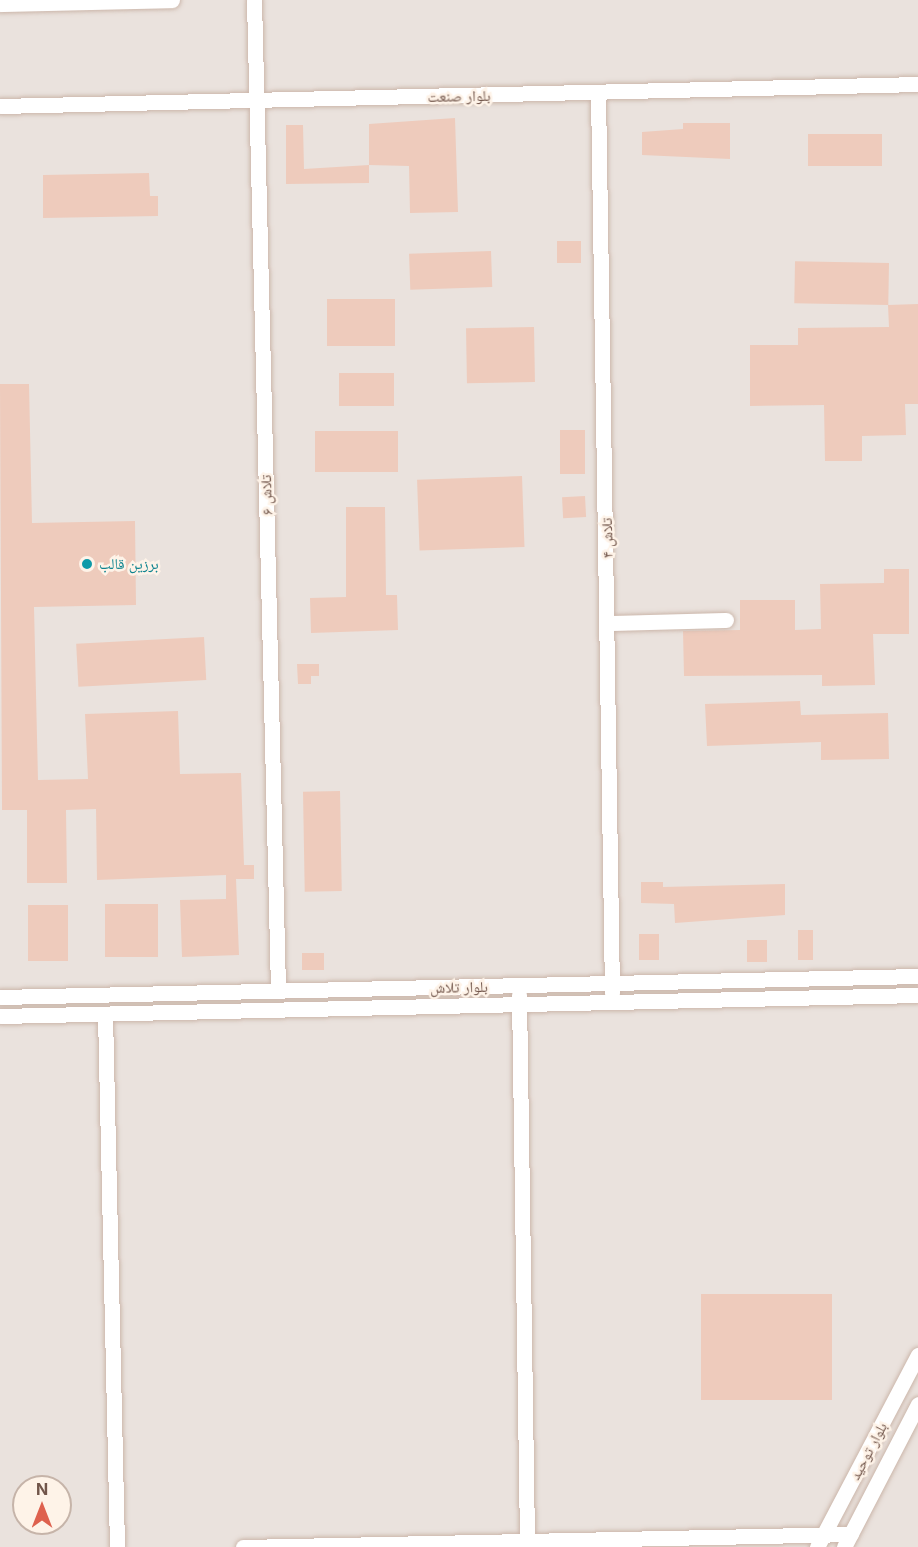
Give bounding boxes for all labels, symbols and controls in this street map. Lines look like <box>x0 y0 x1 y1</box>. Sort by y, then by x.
street label: بلوار صنعت <box>427 86 491 106</box>
street label: تلاش ۶ <box>257 475 275 515</box>
street label: تلاش ۴ <box>597 517 617 559</box>
place label: برزین قالب <box>99 555 159 573</box>
marker: برزین قالب <box>80 557 94 571</box>
street label: بلوار تلاش <box>430 977 488 997</box>
street label: بلوار توحید <box>845 1419 891 1483</box>
north arrow <box>12 1475 72 1535</box>
text: N <box>36 1479 48 1499</box>

